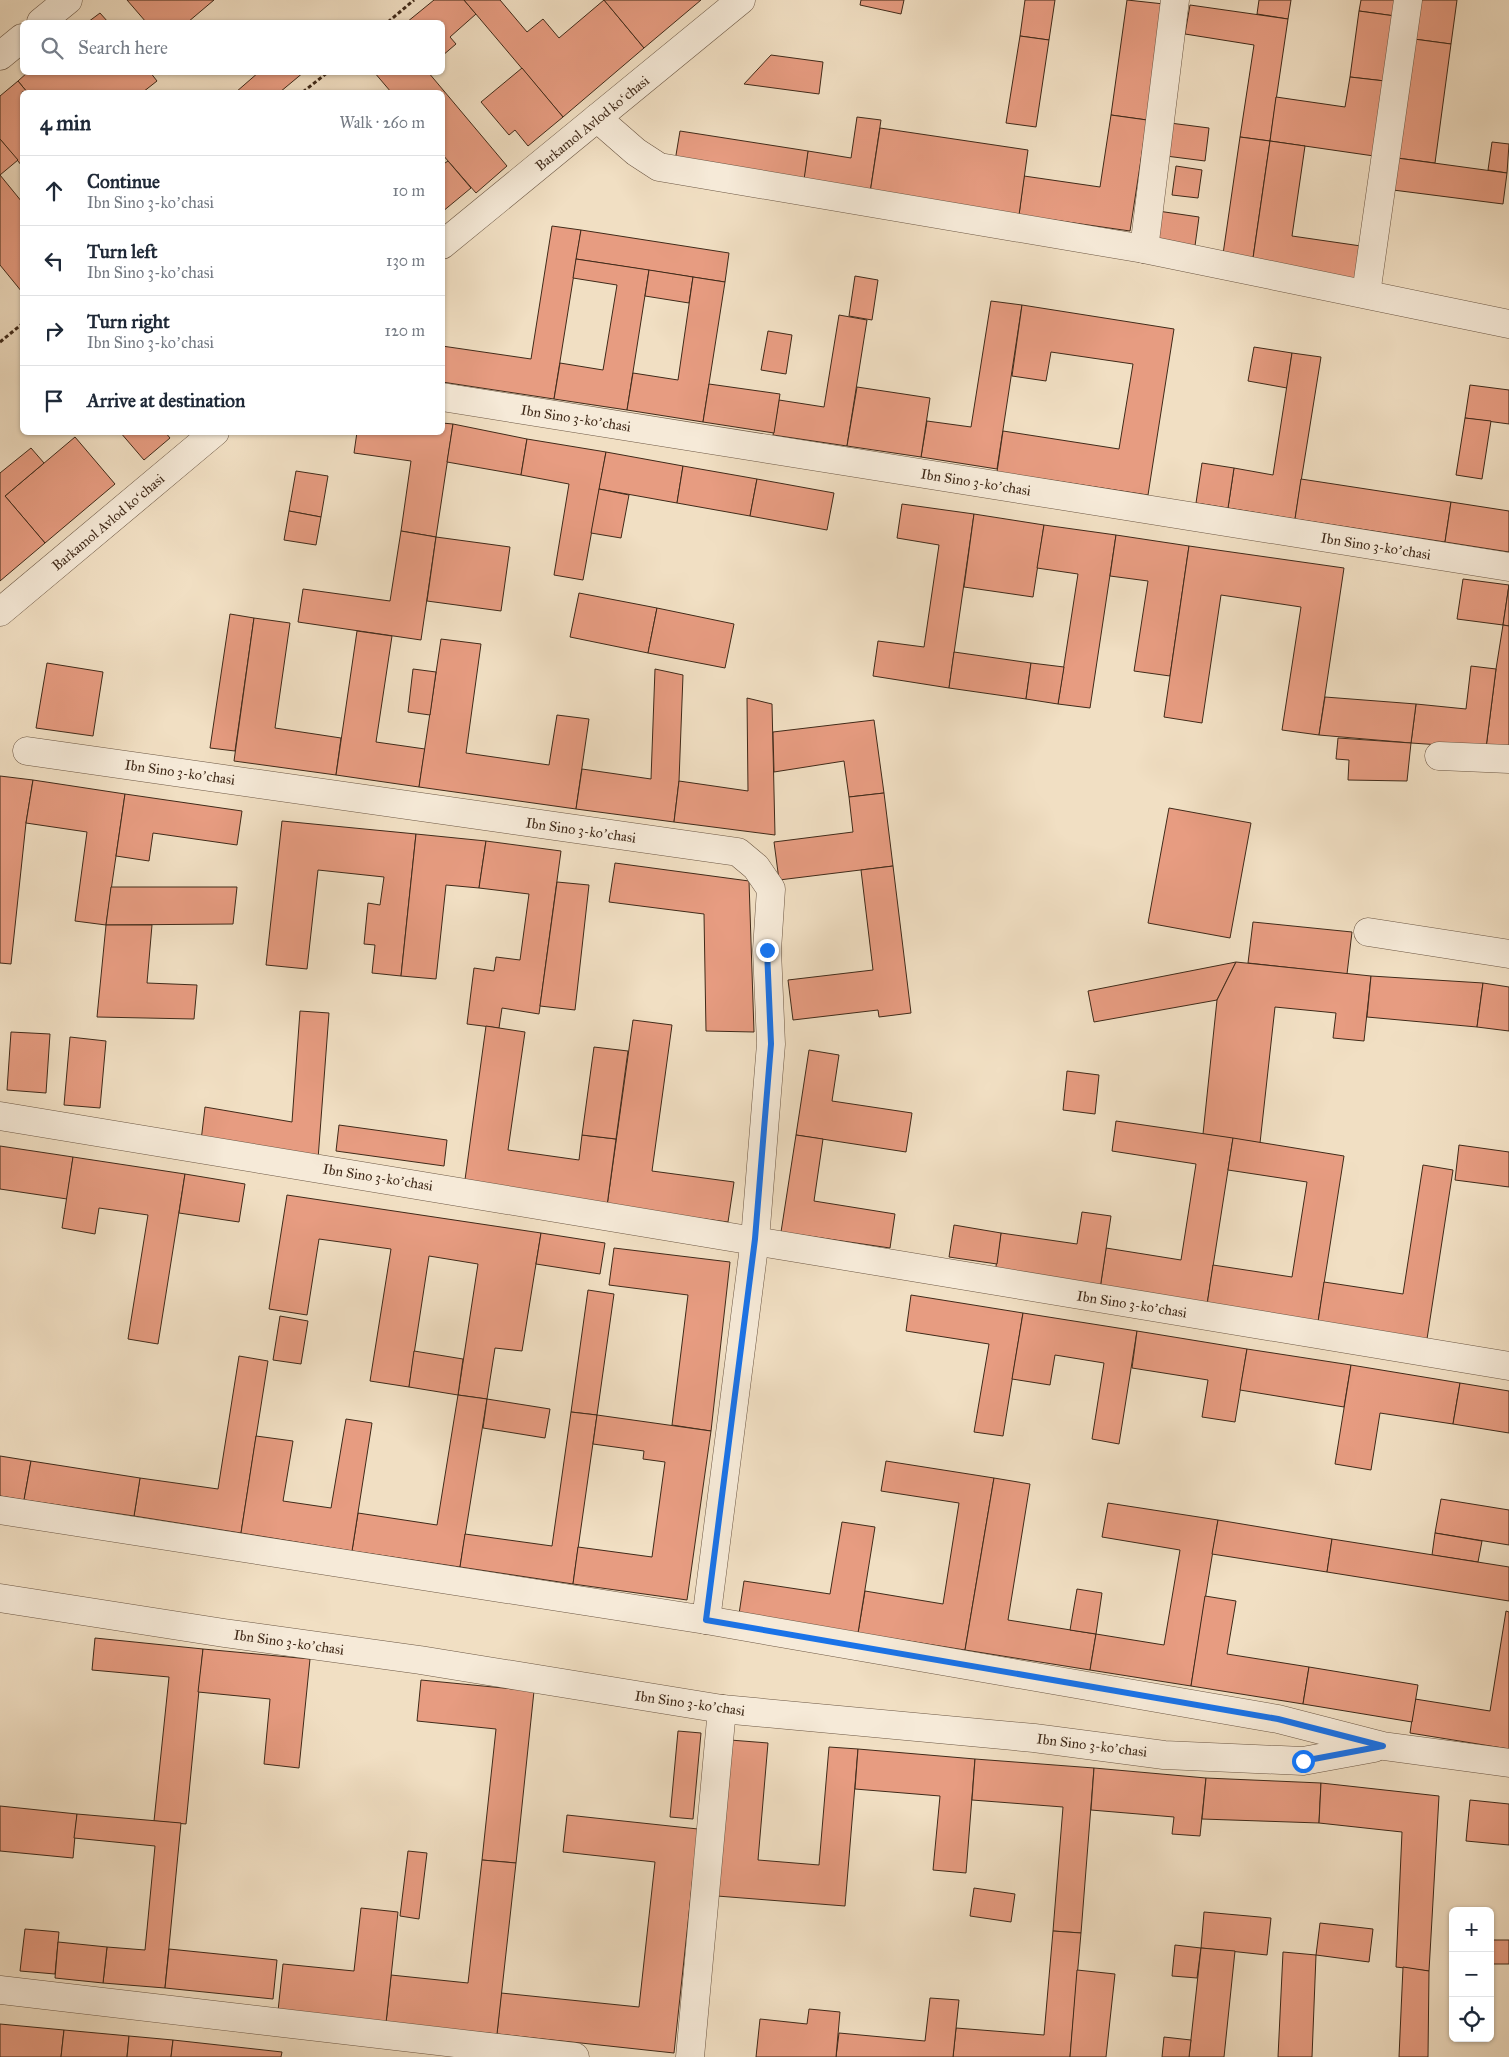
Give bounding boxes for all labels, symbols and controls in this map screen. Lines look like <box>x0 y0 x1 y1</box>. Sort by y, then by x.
search box <box>20 20 445 75</box>
icon: search <box>38 34 66 62</box>
text: Search here <box>78 36 168 59</box>
street label: Barkamol Avlod koʻchasi <box>532 72 653 175</box>
text: 4 min <box>40 110 91 136</box>
text: Walk · 260 m <box>339 113 425 132</box>
text: Continue <box>87 170 160 193</box>
icon: ahead <box>40 177 68 205</box>
text: 10 m <box>393 181 425 200</box>
text: Ibn Sino 3-koʼchasi <box>87 193 214 212</box>
text: Turn left <box>87 240 157 263</box>
icon: left <box>40 247 68 275</box>
text: 130 m <box>386 251 425 270</box>
text: Ibn Sino 3-koʼchasi <box>87 263 214 282</box>
text: Turn right <box>87 310 170 333</box>
icon: right <box>40 317 68 345</box>
text: 120 m <box>385 321 425 340</box>
text: Ibn Sino 3-koʼchasi <box>87 333 214 352</box>
icon: arrive <box>40 387 68 415</box>
text: Arrive at destination <box>87 389 245 412</box>
street label: Ibn Sino 3-koʼchasi <box>520 401 632 436</box>
street label: Ibn Sino 3-koʼchasi <box>920 465 1032 500</box>
street label: Barkamol Avlod koʻchasi <box>49 470 168 574</box>
street label: Ibn Sino 3-koʼchasi <box>1320 529 1432 564</box>
street label: Ibn Sino 3-koʼchasi <box>124 756 236 789</box>
street label: Ibn Sino 3-koʼchasi <box>525 814 637 847</box>
route end <box>756 939 779 962</box>
street label: Ibn Sino 3-koʼchasi <box>322 1160 434 1195</box>
street label: Ibn Sino 3-koʼchasi <box>1076 1287 1188 1322</box>
street label: Ibn Sino 3-koʼchasi <box>233 1626 345 1659</box>
street label: Ibn Sino 3-koʼchasi <box>634 1687 746 1720</box>
street label: Ibn Sino 3-koʼchasi <box>1036 1730 1148 1761</box>
route start <box>1292 1750 1315 1773</box>
map controls <box>1449 1907 1494 2042</box>
button: + <box>1449 1907 1494 1952</box>
button: − <box>1449 1952 1494 1997</box>
button: locate <box>1449 1997 1494 2042</box>

